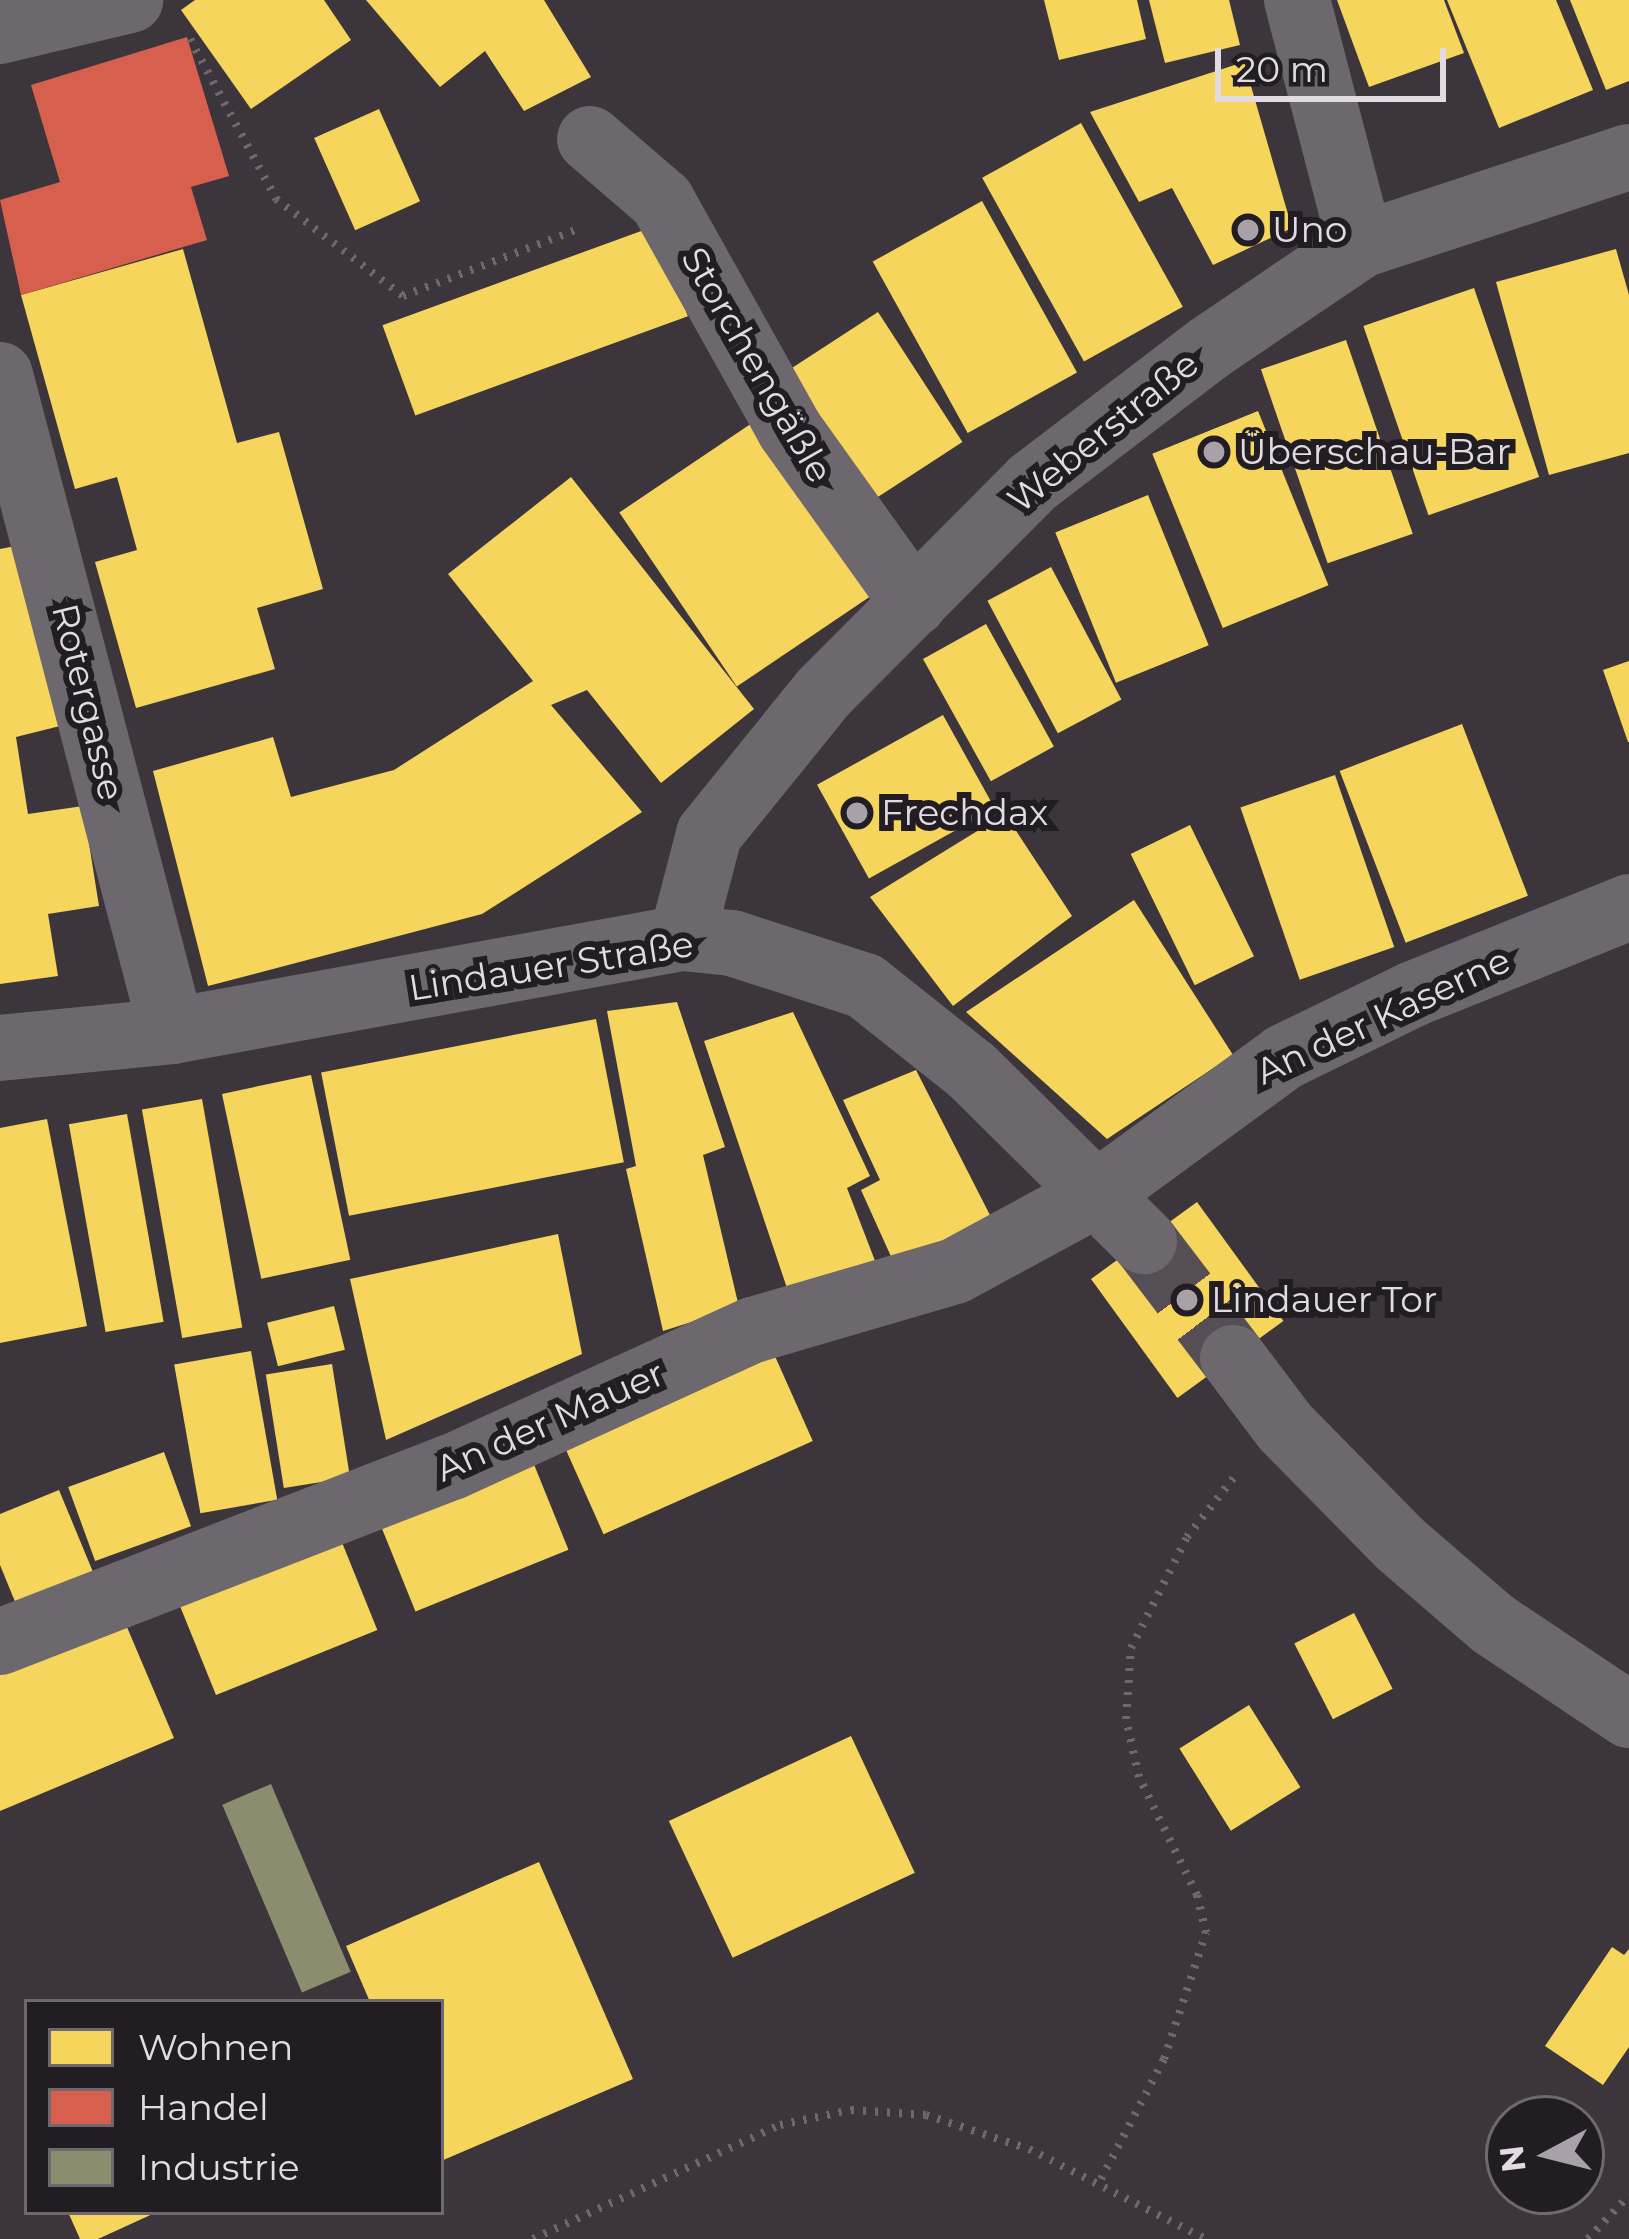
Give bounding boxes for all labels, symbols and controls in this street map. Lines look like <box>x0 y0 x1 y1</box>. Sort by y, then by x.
scale bar <box>1221 24 1452 98</box>
text: 20 m <box>1236 47 1328 91</box>
place label: Uno <box>1272 208 1347 252</box>
marker: Uno <box>1235 217 1261 243</box>
street label: Storchengäßle <box>672 240 842 490</box>
street label: Weberstraße <box>999 342 1207 522</box>
place label: Überschau-Bar <box>1238 430 1511 474</box>
marker: Überschau-Bar <box>1201 439 1227 465</box>
street label: Rotergasse <box>43 599 133 805</box>
place label: Frechdax <box>881 791 1048 835</box>
marker: Frechdax <box>844 800 870 826</box>
street label: Lindauer Straße <box>406 922 696 1010</box>
street label: An der Kaserne <box>1249 938 1517 1094</box>
place label: Lindauer Tor <box>1211 1278 1437 1322</box>
marker: Lindauer Tor <box>1174 1287 1200 1313</box>
street label: An der Mauer <box>429 1351 671 1491</box>
legend <box>24 1999 444 2215</box>
text: Wohnen <box>138 2025 293 2069</box>
text: Handel <box>138 2085 269 2129</box>
north arrow <box>1485 2095 1605 2215</box>
text: N <box>1491 2143 1534 2175</box>
text: Industrie <box>138 2145 300 2189</box>

